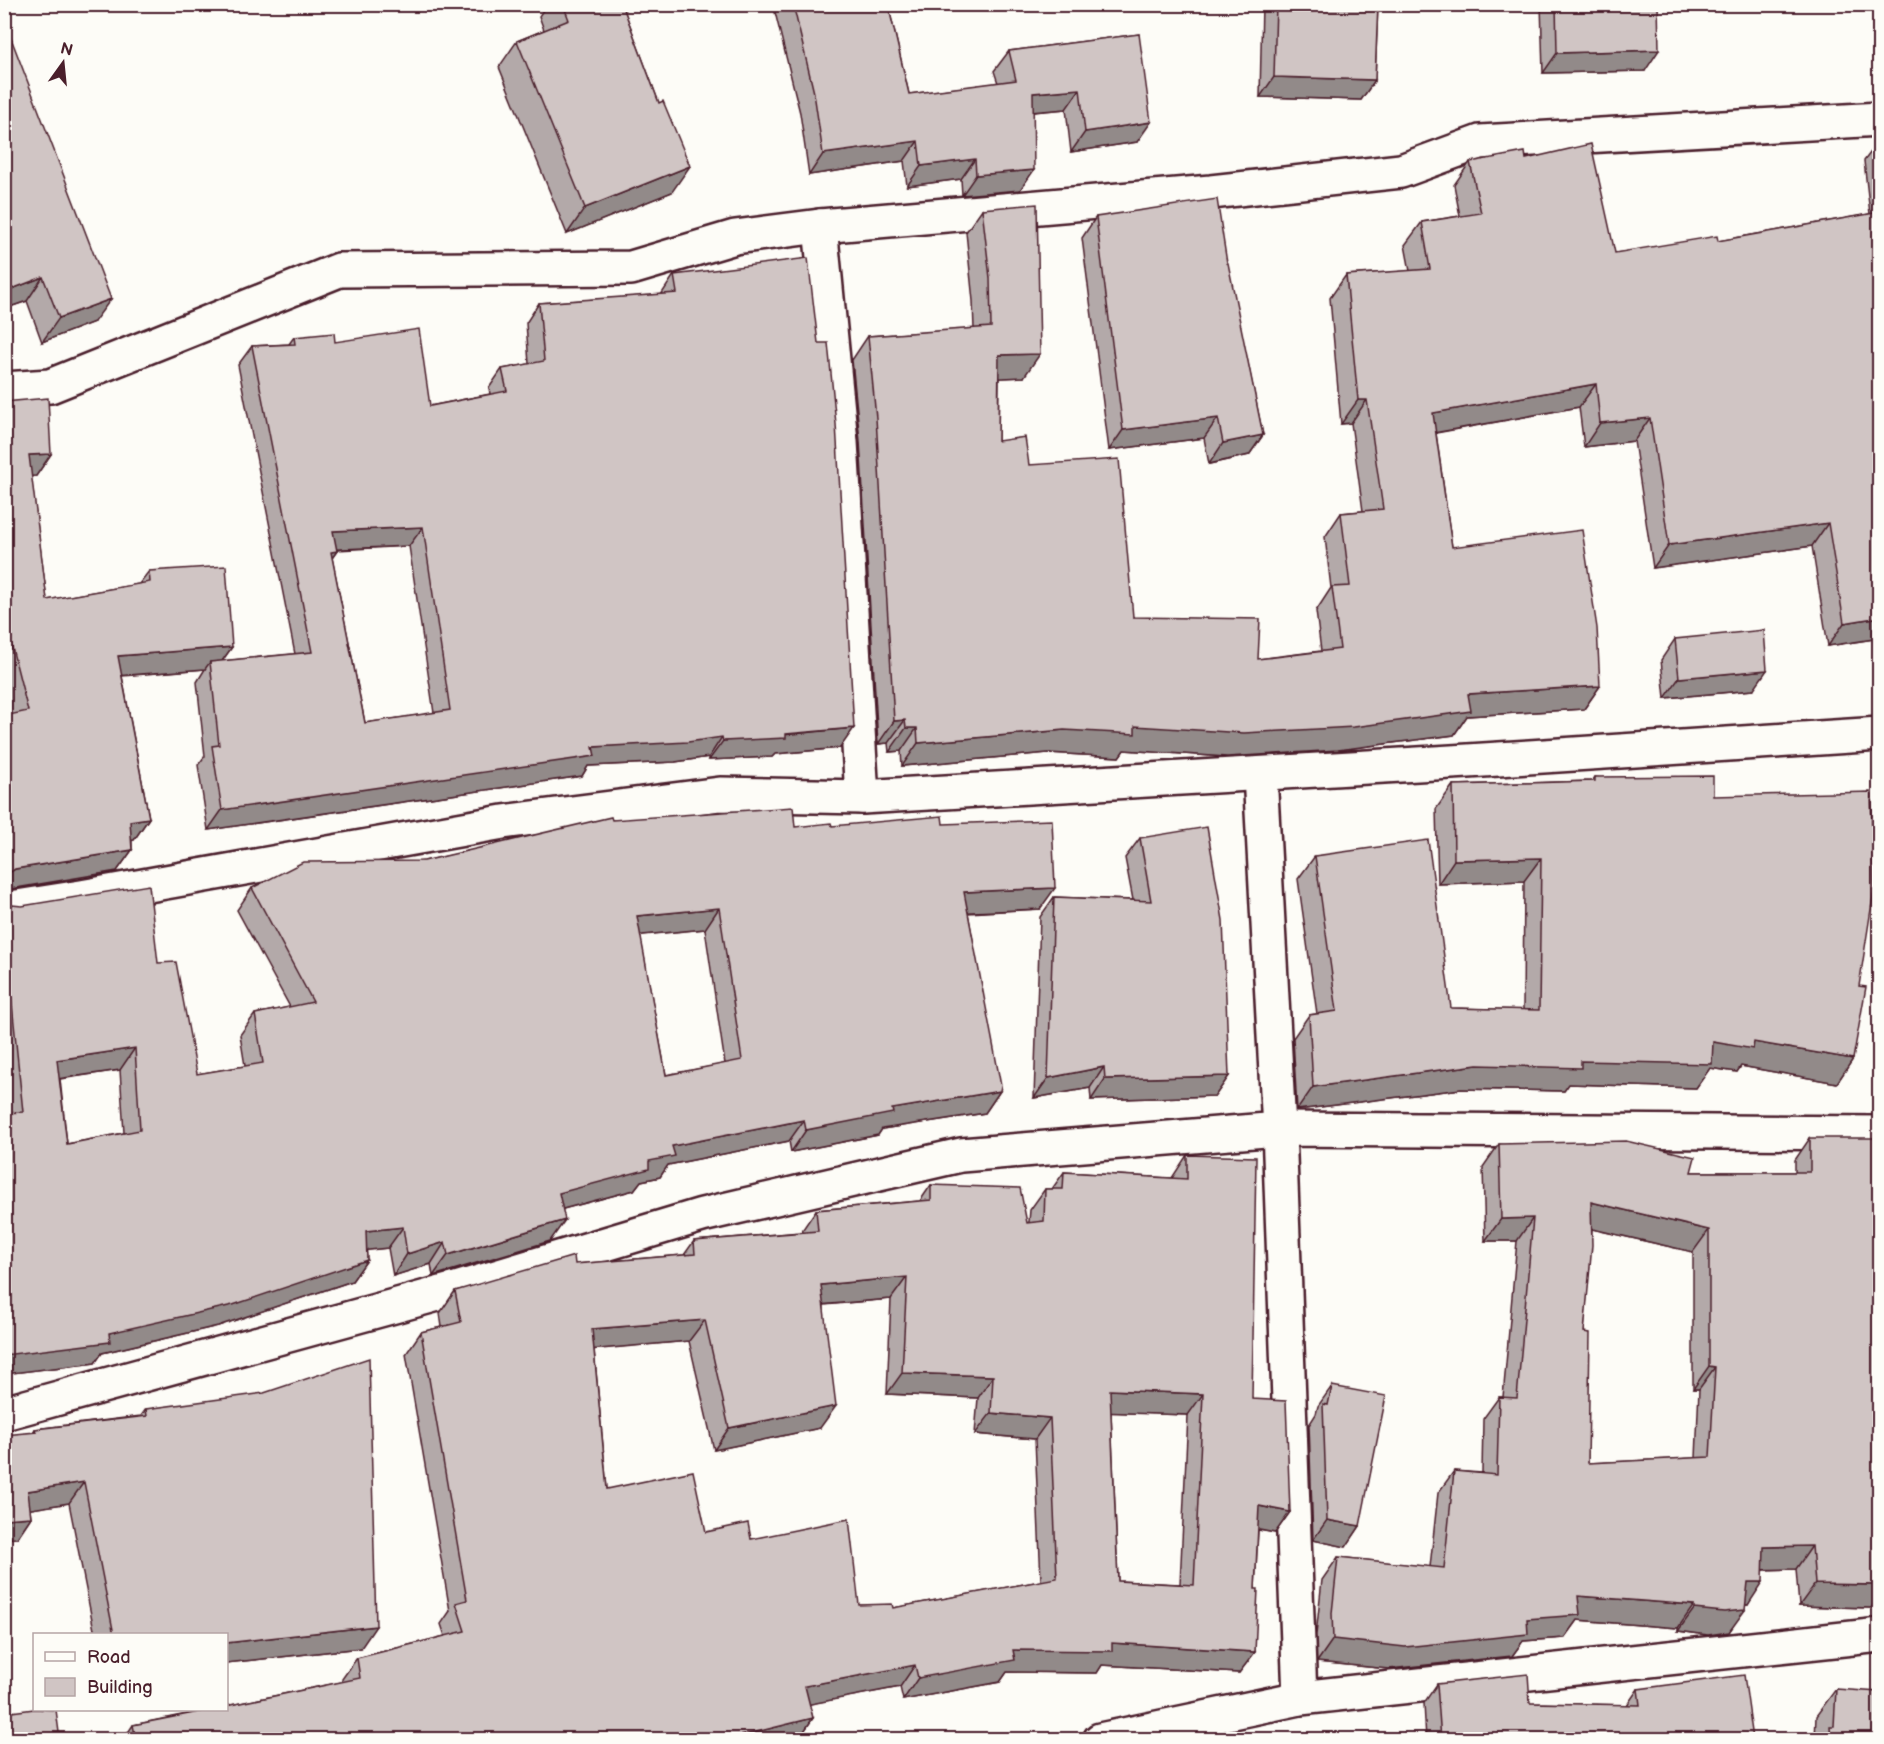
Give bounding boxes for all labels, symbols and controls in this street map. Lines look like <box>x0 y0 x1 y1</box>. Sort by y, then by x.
north arrow <box>33 33 93 93</box>
text: N <box>58 39 75 61</box>
legend <box>33 1633 228 1711</box>
text: Road <box>87 1647 131 1668</box>
text: Building <box>87 1677 153 1698</box>

